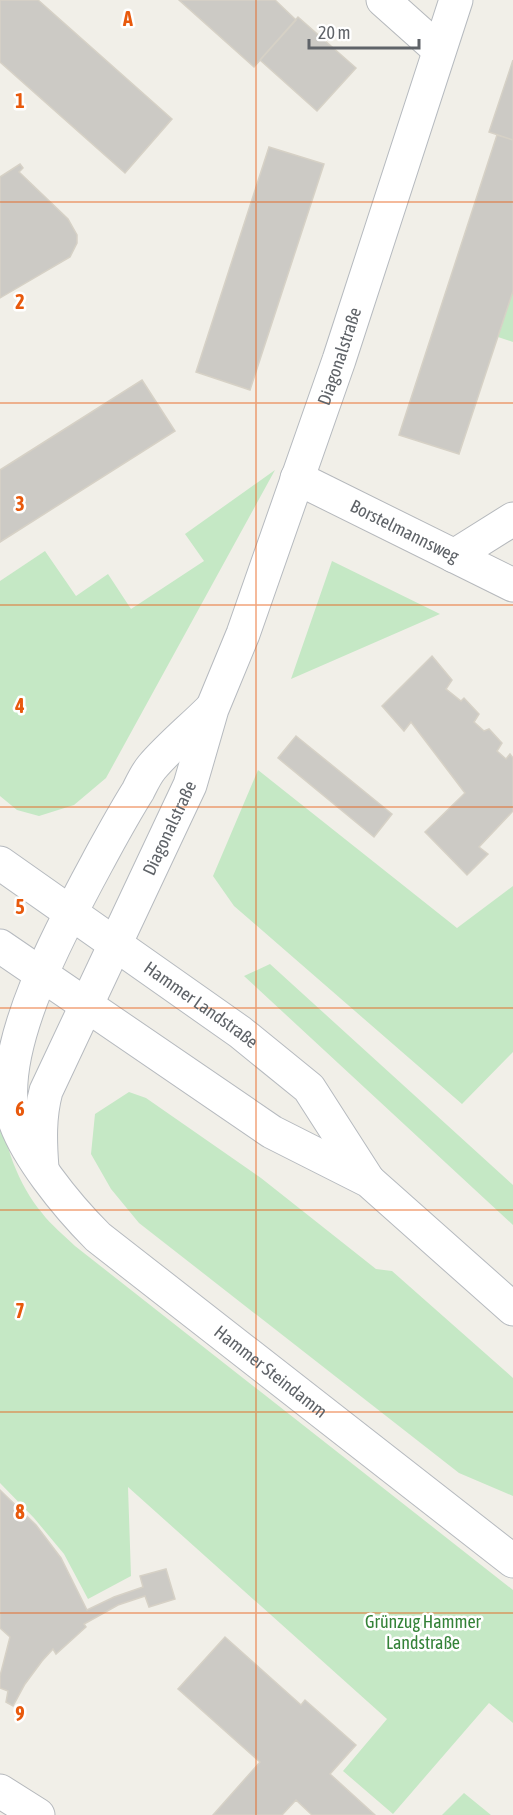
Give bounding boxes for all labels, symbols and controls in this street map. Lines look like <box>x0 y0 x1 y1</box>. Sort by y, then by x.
text: A <box>122 7 133 30</box>
scale bar <box>309 12 418 50</box>
text: 20 m <box>318 22 350 43</box>
text: 1 <box>15 89 25 112</box>
text: 2 <box>15 290 25 313</box>
street label: Diagonalstraße <box>313 305 365 408</box>
text: 3 <box>15 492 25 515</box>
street label: Borstelmannsweg <box>347 495 463 567</box>
text: 4 <box>14 694 25 717</box>
street label: Diagonalstraße <box>138 777 200 878</box>
text: 5 <box>15 895 25 918</box>
street label: Hammer Landstraße <box>140 957 262 1052</box>
text: 6 <box>15 1097 25 1120</box>
text: 7 <box>15 1299 25 1322</box>
street label: Hammer Steindamm <box>210 1321 332 1422</box>
text: 8 <box>15 1500 25 1523</box>
park label: Grünzug Hammer Landstraße <box>365 1611 482 1653</box>
text: 9 <box>15 1702 25 1725</box>

